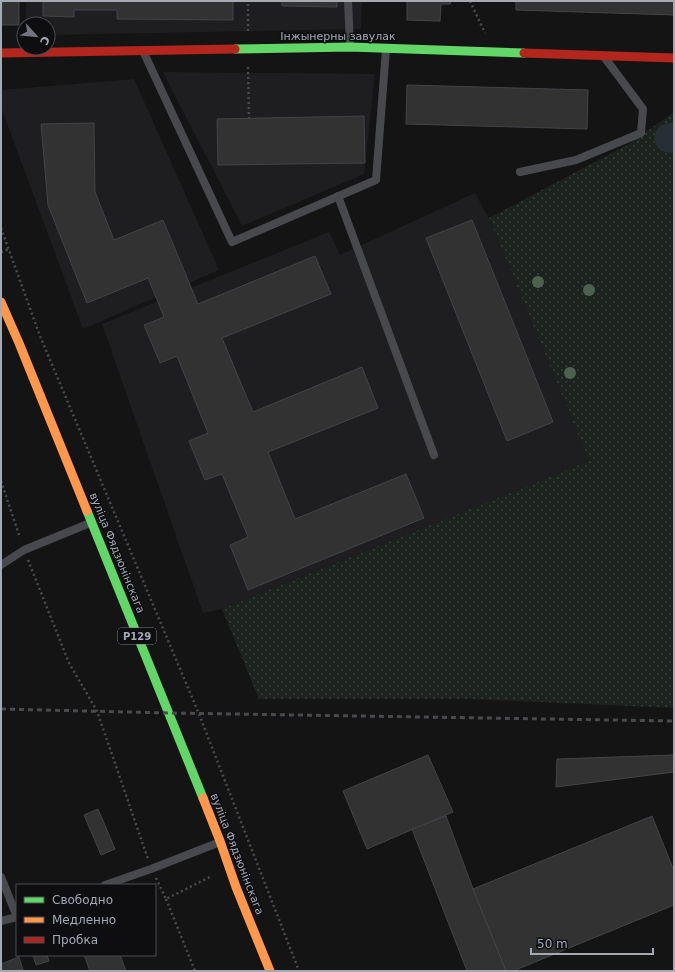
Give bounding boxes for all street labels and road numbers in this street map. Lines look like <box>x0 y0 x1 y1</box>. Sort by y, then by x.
street label: Інжынерны завулак <box>280 30 396 43</box>
street label: вуліца Фядзюнінскага <box>87 491 147 615</box>
road number: Р129 <box>118 628 156 644</box>
street label: вуліца Фядзюнінскага <box>208 791 266 917</box>

